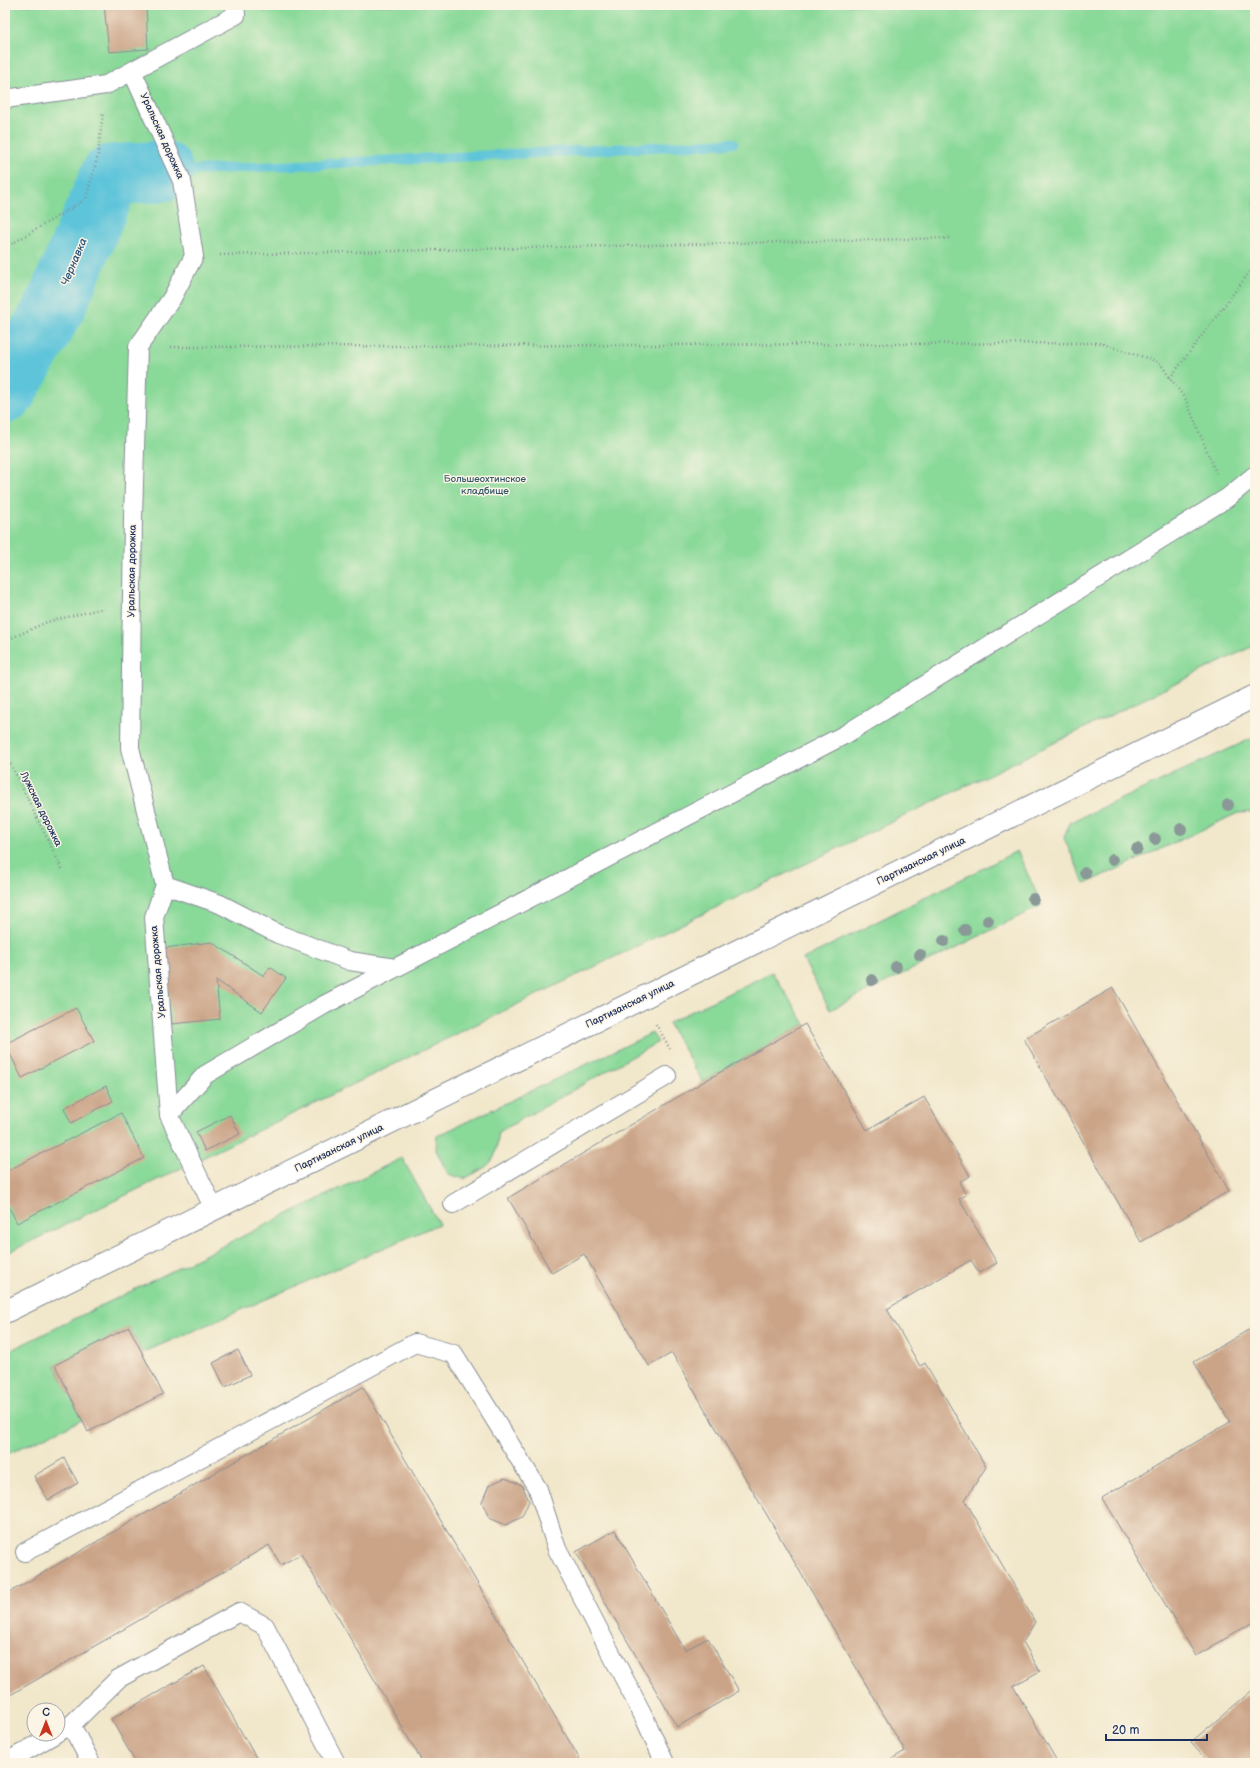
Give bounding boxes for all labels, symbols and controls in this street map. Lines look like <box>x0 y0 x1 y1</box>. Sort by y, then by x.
street label: Уральская дорожка <box>138 91 186 181</box>
water label: Чернавка <box>58 236 90 288</box>
park label: Большеохтинское кладбище <box>444 473 527 497</box>
street label: Уральская дорожка <box>125 524 139 618</box>
street label: Лужская дорожка <box>17 769 64 849</box>
street label: Партизанская улица <box>875 834 967 888</box>
street label: Уральская дорожка <box>148 925 168 1019</box>
street label: Партизанская улица <box>584 977 676 1031</box>
street label: Партизанская улица <box>293 1121 385 1175</box>
north arrow <box>26 1702 66 1742</box>
text: С <box>42 1706 50 1719</box>
scale bar <box>1106 1716 1207 1742</box>
text: 20 m <box>1112 1723 1139 1738</box>

